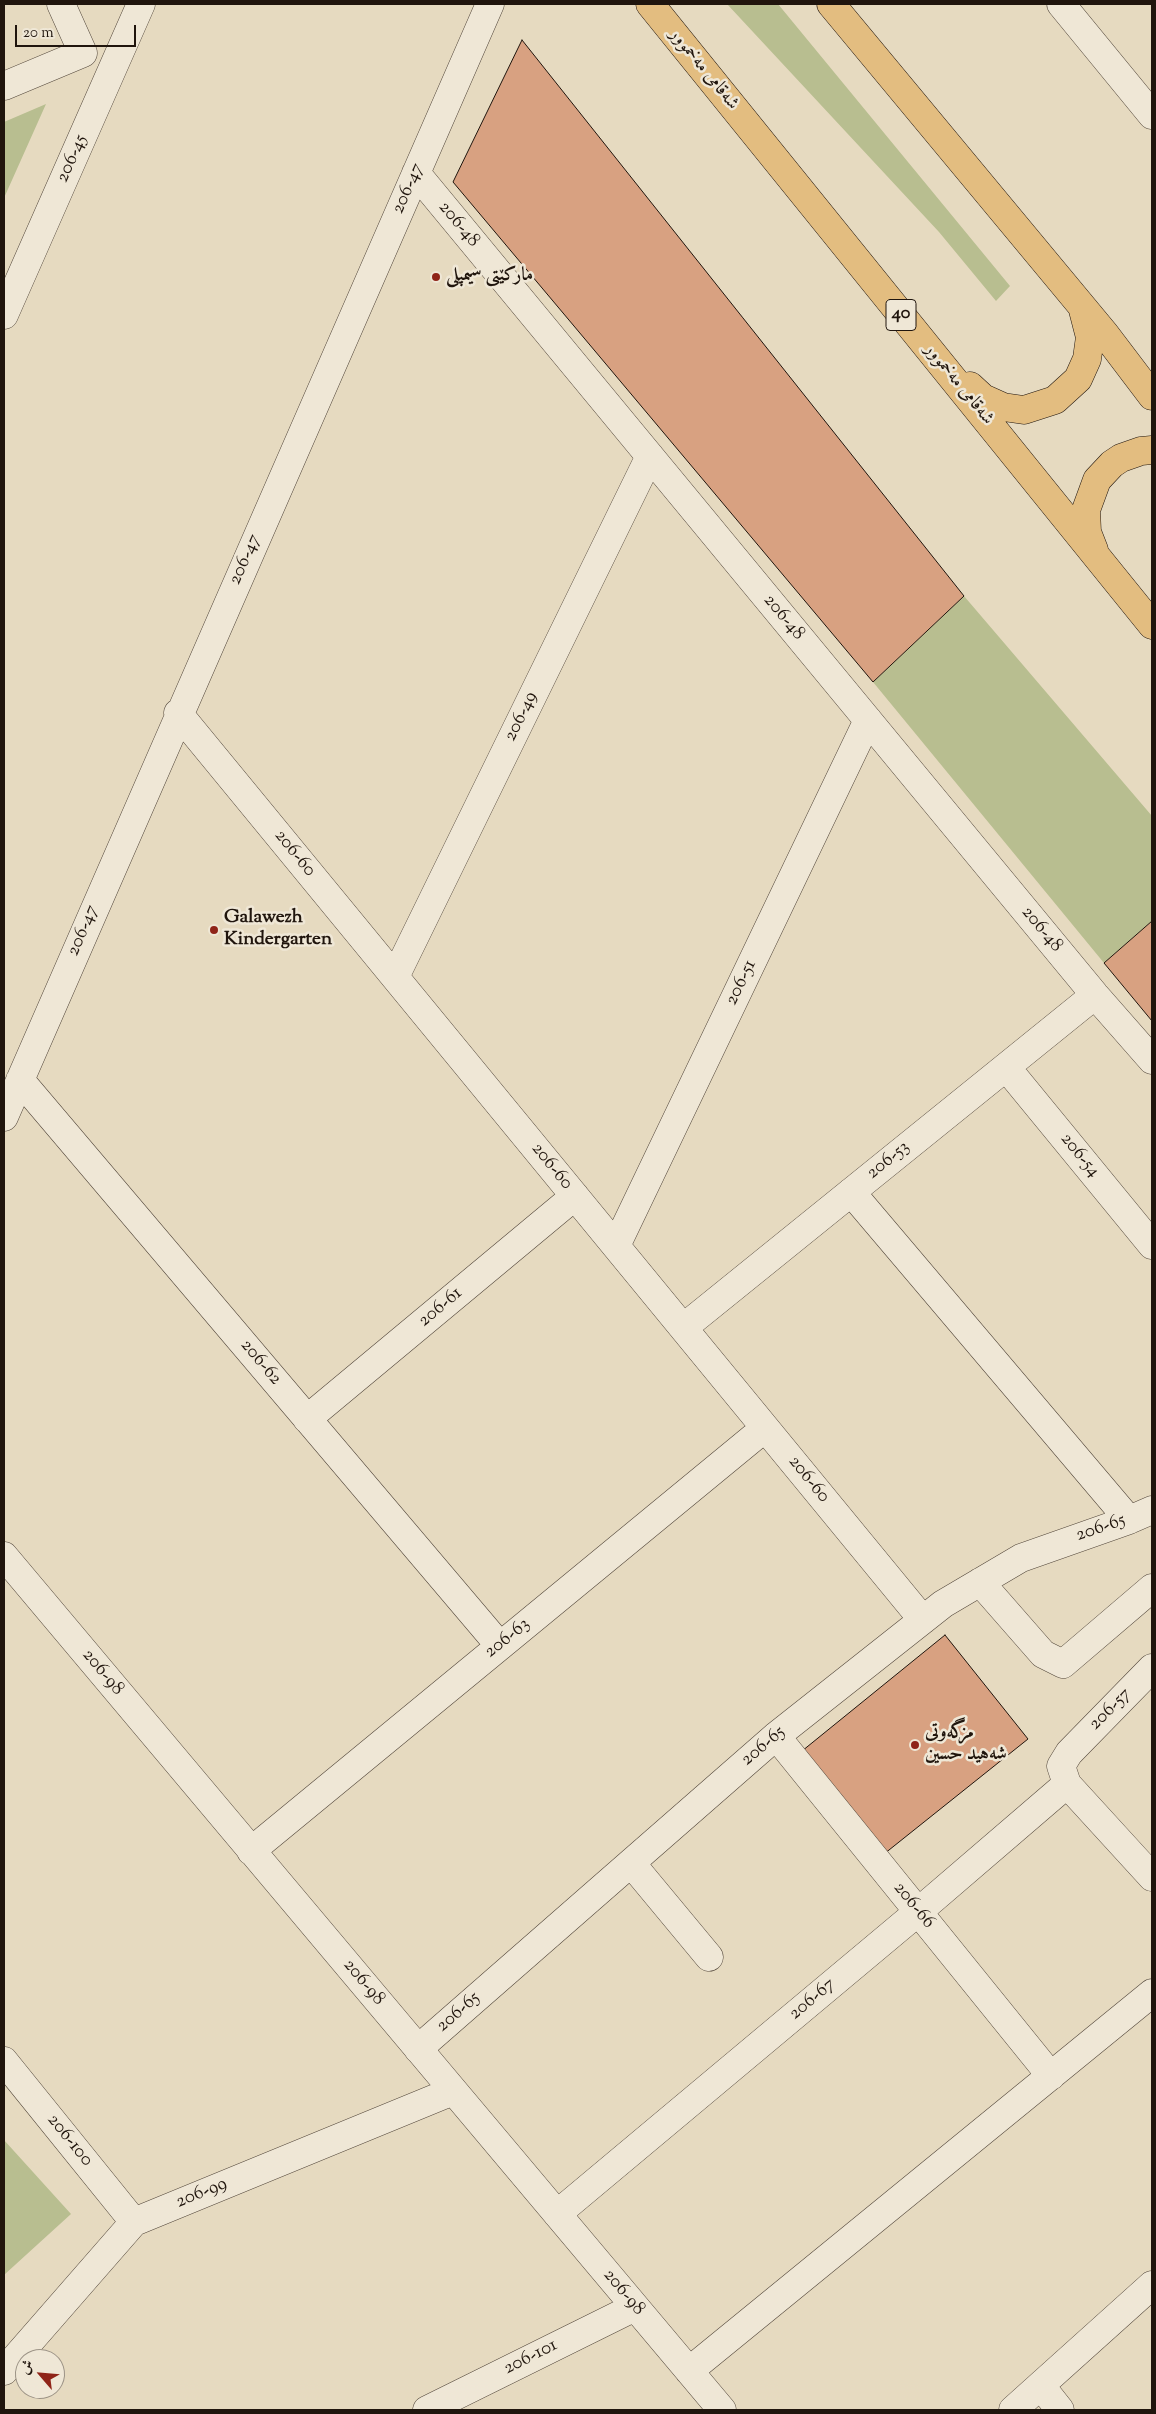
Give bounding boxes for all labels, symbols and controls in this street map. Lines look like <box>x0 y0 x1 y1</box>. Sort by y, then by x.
scale bar <box>18 15 139 47</box>
text: 20 m <box>23 23 54 44</box>
street label: شەقامی مەخموور <box>663 25 743 115</box>
street label: 206-45 <box>52 132 94 186</box>
street label: 206-47 <box>388 160 430 218</box>
street label: 206-48 <box>432 197 484 253</box>
place label: مارکێتی سیمپلی <box>446 266 533 288</box>
marker: مارکێتی سیمپلی <box>430 271 442 283</box>
road number: 40 <box>886 300 916 330</box>
street label: شەقامی مەخموور <box>918 340 998 430</box>
street label: 206-47 <box>225 531 267 589</box>
street label: 206-48 <box>757 590 809 646</box>
street label: 206-49 <box>500 688 544 746</box>
street label: 206-60 <box>268 826 320 882</box>
street label: 206-47 <box>63 902 105 960</box>
street label: 206-48 <box>1015 902 1067 958</box>
place label: Galawezh Kindergarten <box>224 908 332 952</box>
marker: Galawezh Kindergarten <box>208 924 220 936</box>
street label: 206-51 <box>721 957 763 1009</box>
street label: 206-54 <box>1054 1129 1104 1183</box>
street label: 206-53 <box>863 1137 915 1185</box>
street label: 206-60 <box>525 1139 577 1195</box>
street label: 206-61 <box>414 1283 468 1333</box>
street label: 206-62 <box>234 1335 286 1391</box>
street label: 206-60 <box>782 1452 834 1508</box>
street label: 206-65 <box>1073 1510 1129 1548</box>
street label: 206-63 <box>481 1614 535 1664</box>
street label: 206-98 <box>76 1645 128 1701</box>
street label: 206-57 <box>1085 1684 1137 1736</box>
street label: 206-65 <box>737 1722 791 1772</box>
place label: مزگەوتی شەهید حسين <box>925 1723 1007 1767</box>
marker: مزگەوتی شەهید حسين <box>909 1739 921 1751</box>
street label: 206-66 <box>887 1878 939 1934</box>
street label: 206-98 <box>337 1955 389 2011</box>
street label: 206-67 <box>785 1974 841 2026</box>
street label: 206-65 <box>432 1988 486 2038</box>
street label: 206-100 <box>41 2110 97 2172</box>
street label: 206-99 <box>173 2173 231 2215</box>
street label: 206-98 <box>597 2265 649 2321</box>
street label: 206-101 <box>500 2335 562 2381</box>
north arrow <box>15 2349 65 2399</box>
text: ش <box>15 2357 40 2378</box>

